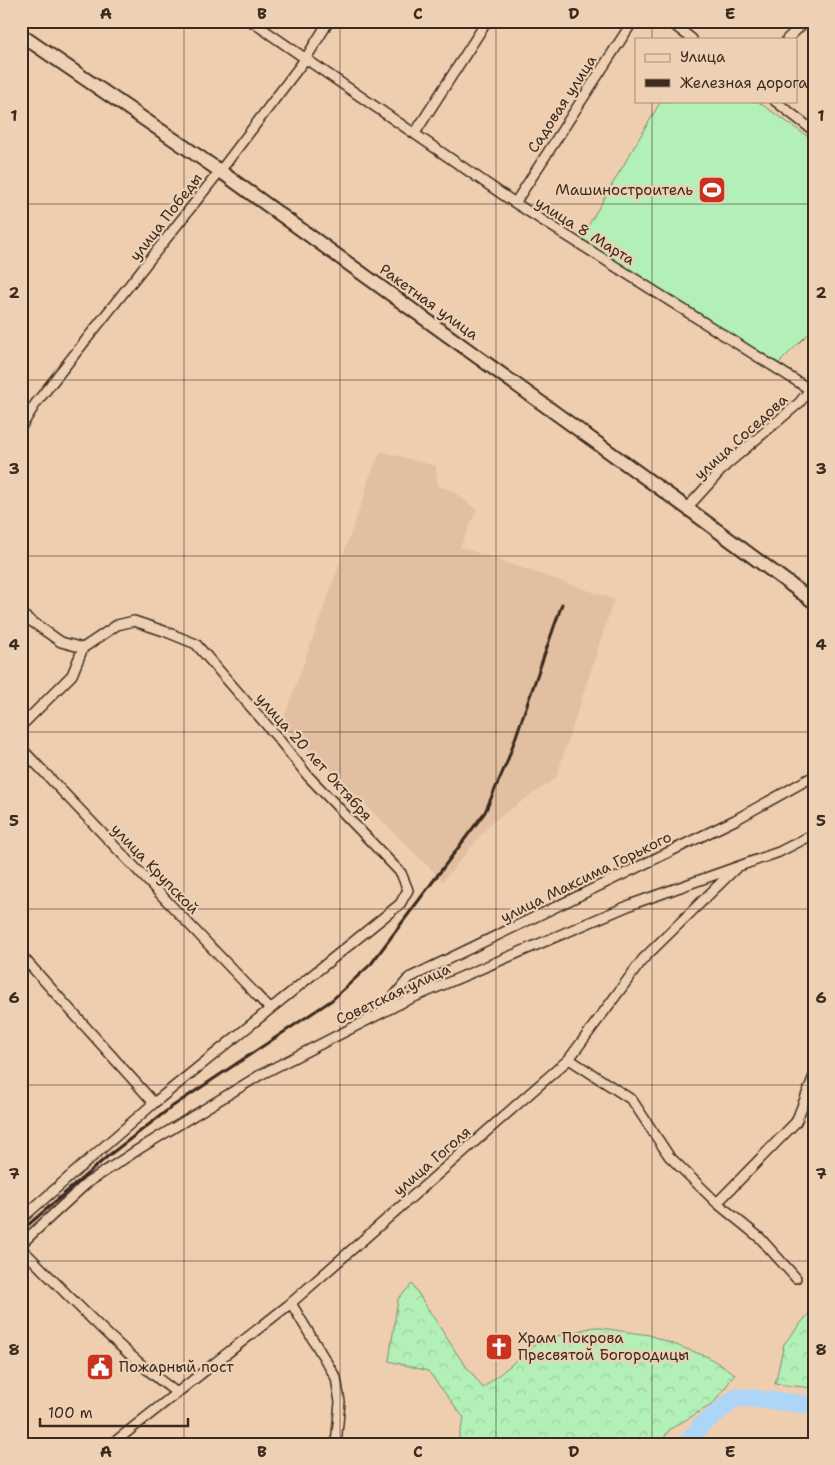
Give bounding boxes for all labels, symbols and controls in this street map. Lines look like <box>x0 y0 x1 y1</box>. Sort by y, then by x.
text: A <box>100 3 112 24</box>
text: B <box>257 3 267 24</box>
text: C <box>413 3 423 24</box>
text: D <box>568 3 580 24</box>
text: E <box>725 3 735 24</box>
legend <box>635 38 798 102</box>
text: Улица <box>680 47 726 67</box>
street label: Садовая улица <box>523 51 601 157</box>
text: Железная дорога <box>680 73 808 93</box>
text: 1 <box>10 105 18 126</box>
text: 1 <box>817 105 825 126</box>
street label: улица Победы <box>125 169 207 265</box>
sports icon: Машиностроитель <box>697 175 727 205</box>
place label: Машиностроитель <box>555 180 693 200</box>
street label: улица 8 Марта <box>531 192 639 270</box>
street label: Ракетная улица <box>376 259 483 345</box>
text: 2 <box>8 282 20 303</box>
text: 2 <box>815 282 827 303</box>
street label: улица Соседова <box>690 389 792 484</box>
text: 3 <box>8 458 20 479</box>
text: 3 <box>815 458 827 479</box>
text: 4 <box>8 634 20 655</box>
text: 4 <box>815 634 827 655</box>
street label: улица 20 лет Октября <box>251 689 377 825</box>
text: 5 <box>9 810 19 831</box>
text: 5 <box>816 810 826 831</box>
street label: улица Крупской <box>107 819 204 919</box>
street label: улица Максима Горького <box>497 827 675 927</box>
street label: Советская улица <box>333 958 454 1029</box>
text: 6 <box>8 987 20 1008</box>
text: 6 <box>815 987 827 1008</box>
street label: улица Гоголя <box>389 1122 475 1200</box>
text: 7 <box>8 1163 20 1184</box>
text: 7 <box>815 1163 827 1184</box>
place label: Храм Покрова Пресвятой Богородицы <box>518 1328 689 1365</box>
church icon: Храм Покрова Пресвятой Богородицы <box>484 1332 514 1362</box>
text: 8 <box>8 1339 20 1360</box>
text: 8 <box>815 1339 827 1360</box>
public building icon: Пожарный пост <box>85 1352 115 1382</box>
place label: Пожарный пост <box>119 1357 234 1377</box>
scale bar <box>40 1395 188 1427</box>
text: 100 m <box>48 1403 93 1423</box>
text: A <box>100 1441 112 1462</box>
text: B <box>257 1441 267 1462</box>
text: C <box>413 1441 423 1462</box>
text: D <box>568 1441 580 1462</box>
text: E <box>725 1441 735 1462</box>

